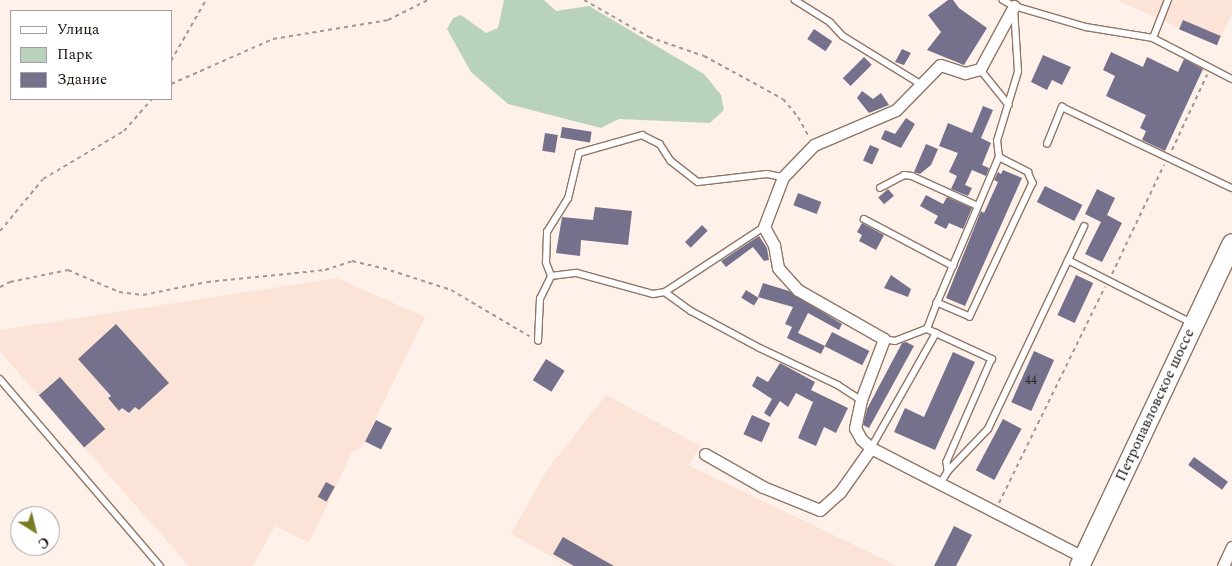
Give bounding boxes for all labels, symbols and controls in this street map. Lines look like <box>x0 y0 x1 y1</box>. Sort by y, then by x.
legend <box>10 10 172 100</box>
text: Улица <box>57 18 99 41</box>
text: Парк <box>57 43 93 66</box>
text: Здание <box>57 68 107 91</box>
street label: Петропавловское шоссе <box>1112 326 1198 484</box>
house number: 44 <box>1025 374 1037 388</box>
north arrow <box>10 506 60 556</box>
text: С <box>33 531 54 554</box>

